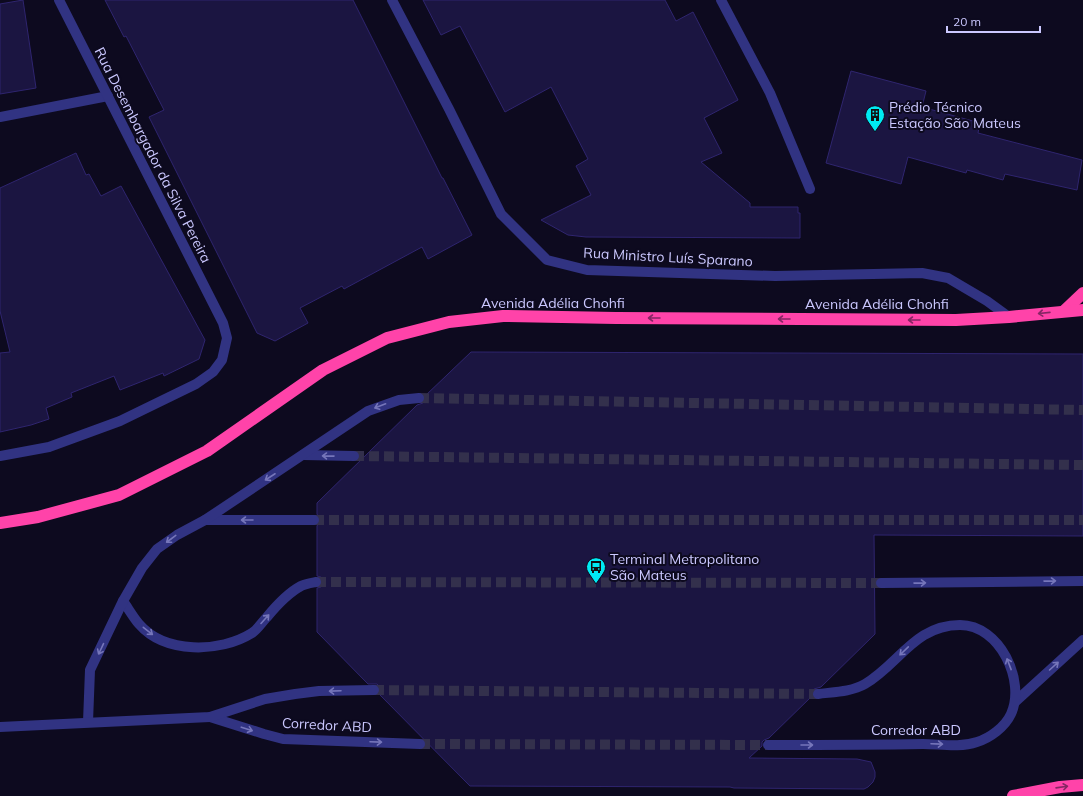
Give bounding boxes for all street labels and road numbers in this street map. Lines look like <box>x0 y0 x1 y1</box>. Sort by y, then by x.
street label: Rua Desembargador da Silva Pereira <box>91 44 215 266</box>
street label: Rua Ministro Luís Sparano <box>583 244 753 270</box>
street label: Avenida Adélia Chohfi <box>481 294 625 312</box>
street label: Avenida Adélia Chohfi <box>805 295 949 313</box>
street label: Corredor ABD <box>282 714 372 736</box>
street label: Corredor ABD <box>871 721 961 739</box>

